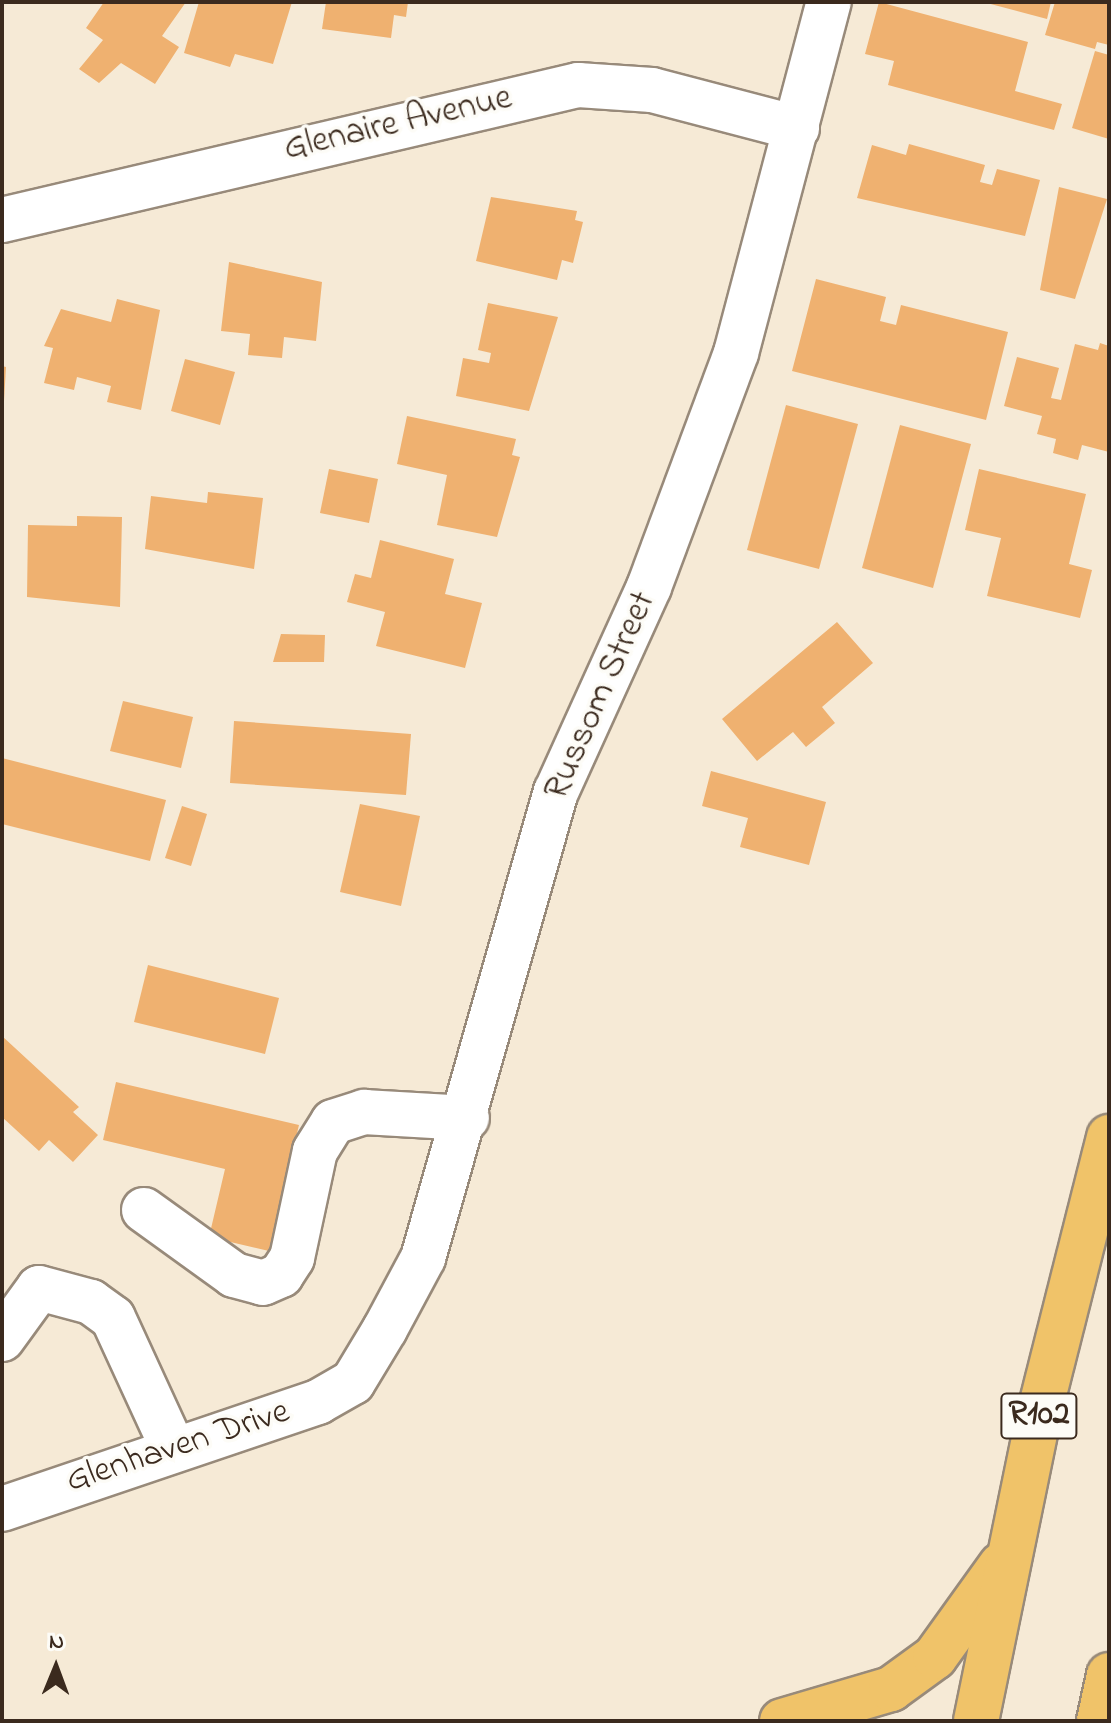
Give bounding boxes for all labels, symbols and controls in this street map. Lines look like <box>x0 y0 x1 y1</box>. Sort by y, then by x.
street label: Glenaire Avenue <box>280 77 516 171</box>
street label: Russom Street <box>536 585 666 807</box>
road number: R102 <box>999 1386 1079 1446</box>
street label: Glenhaven Drive <box>61 1391 295 1503</box>
north arrow <box>16 1627 96 1707</box>
text: N <box>49 1627 64 1659</box>

